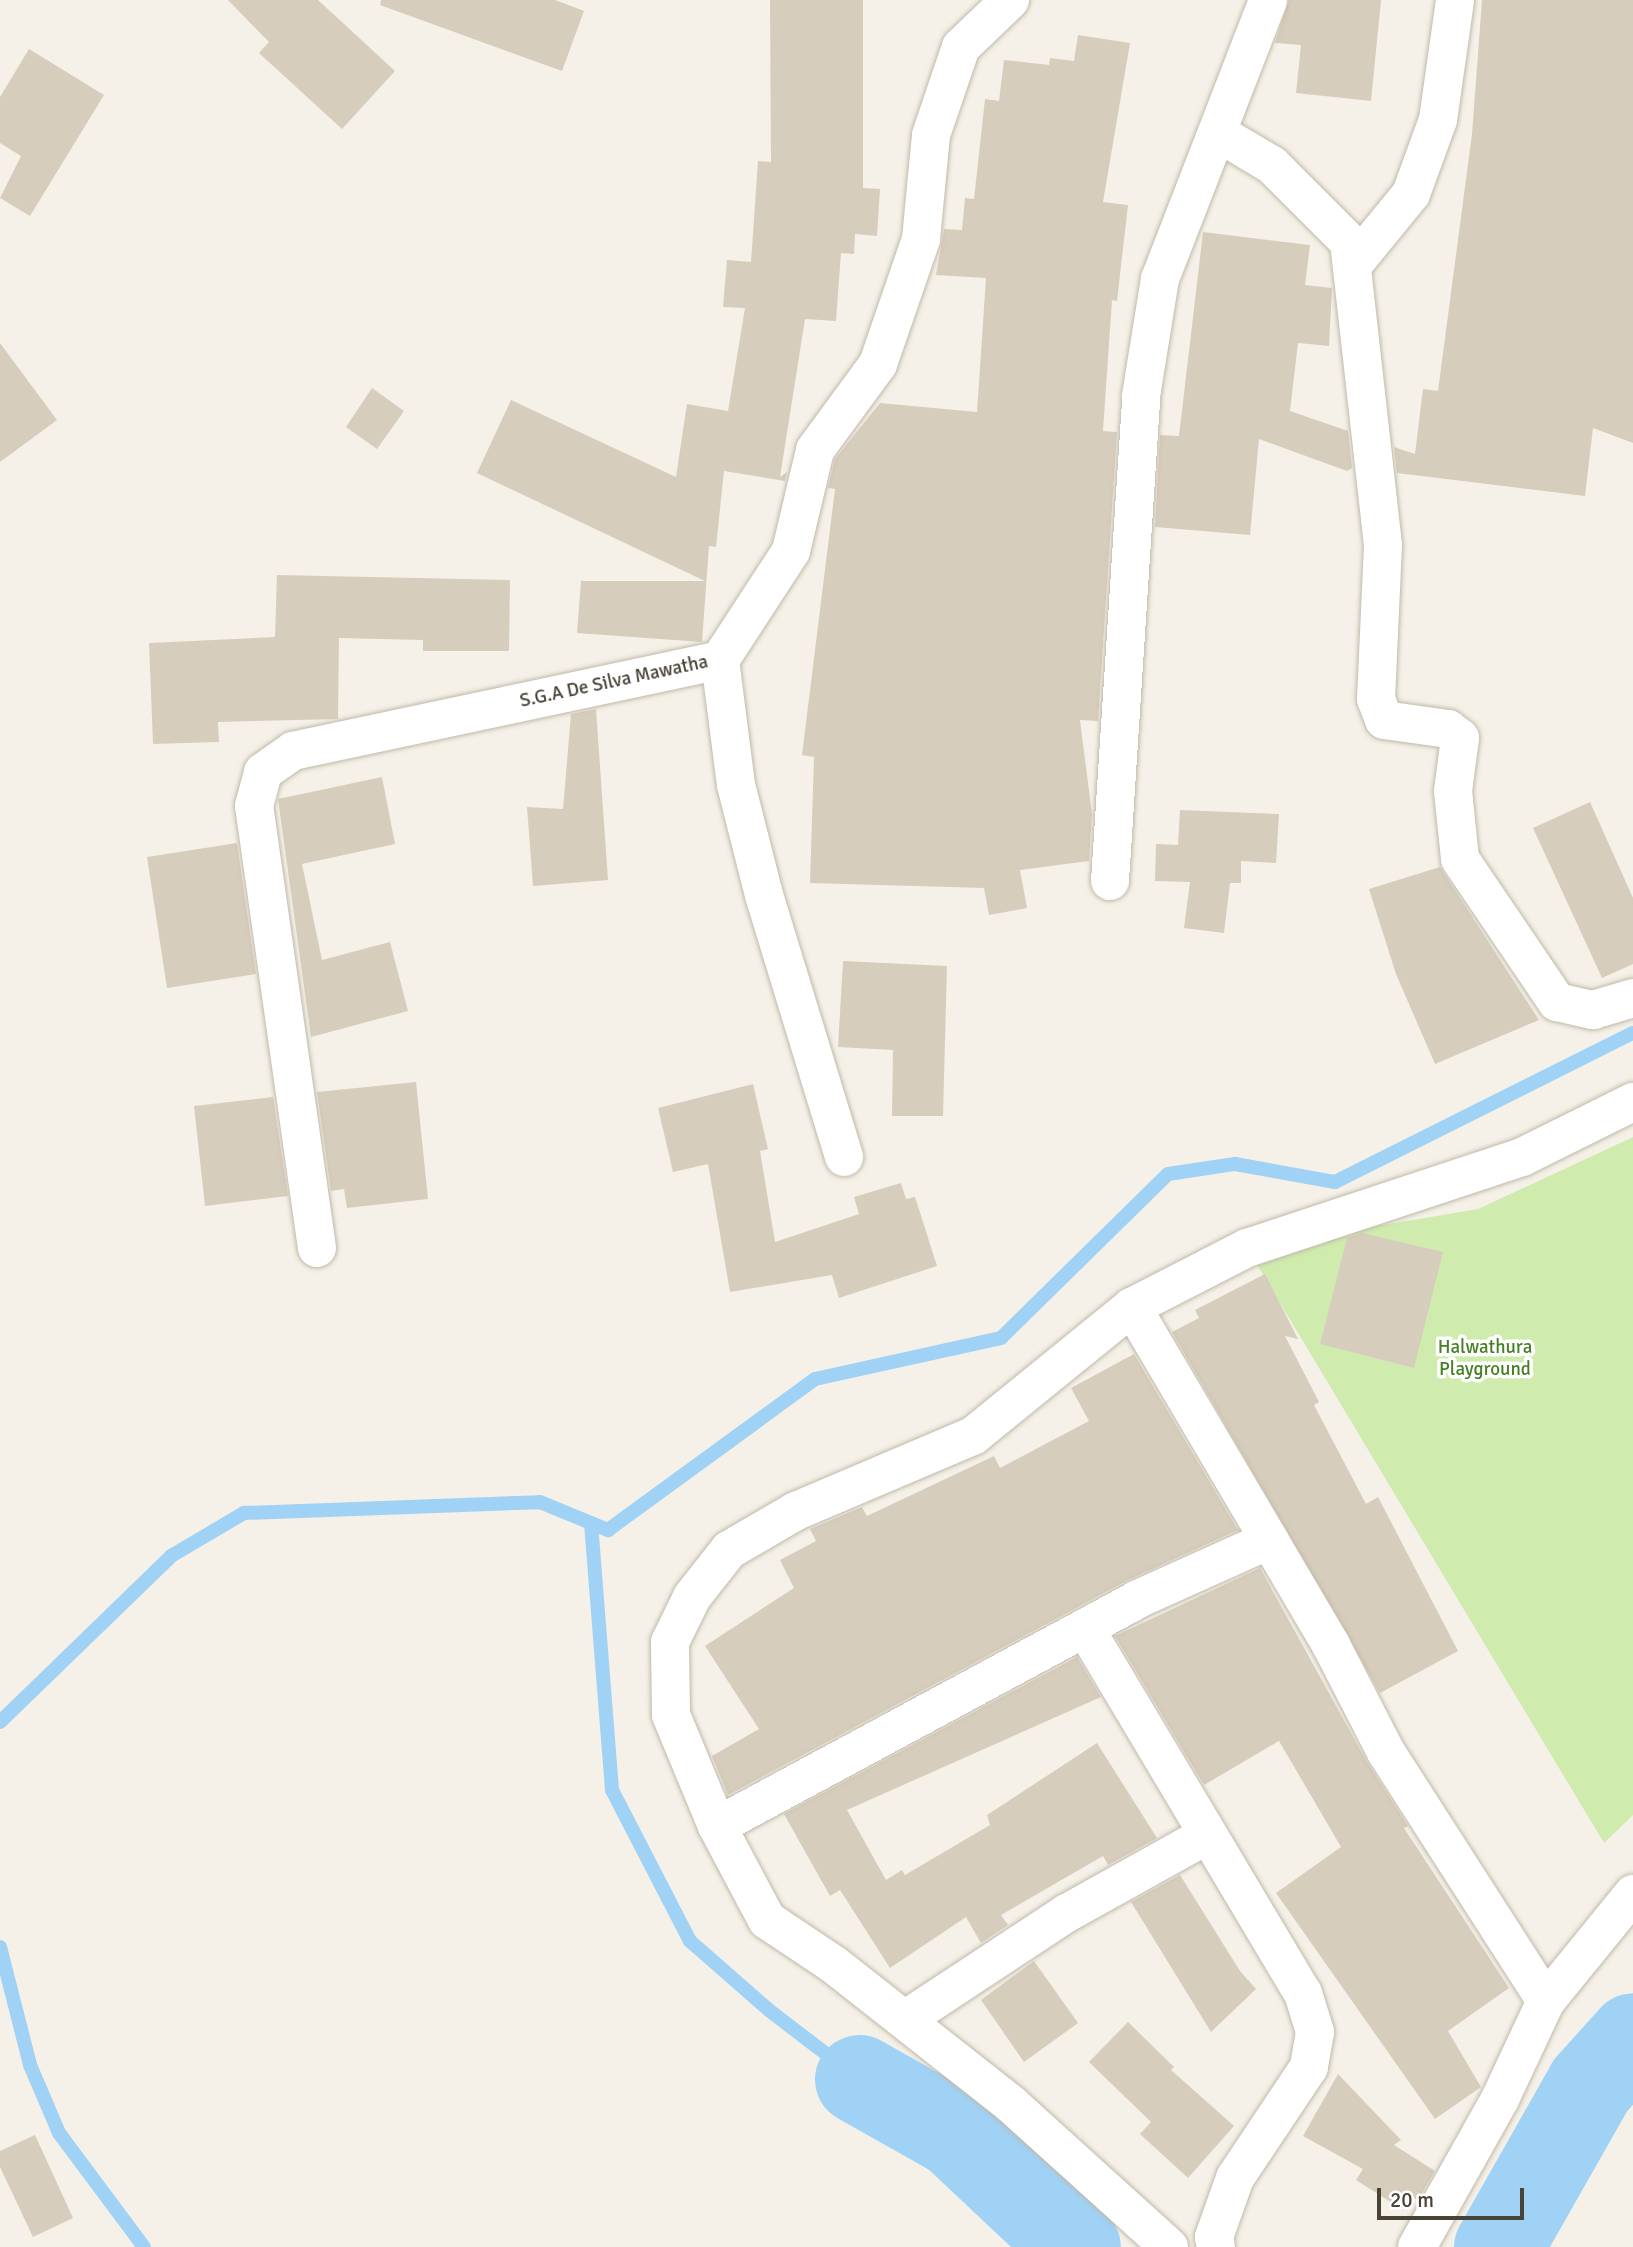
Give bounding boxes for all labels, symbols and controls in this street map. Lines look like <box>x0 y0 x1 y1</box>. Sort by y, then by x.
street label: S.G.A De Silva Mawatha <box>518 651 710 713</box>
park label: Halwathura Playground <box>1438 1337 1532 1381</box>
scale bar <box>1381 2174 1528 2218</box>
text: 20 m <box>1390 2187 1434 2213</box>

